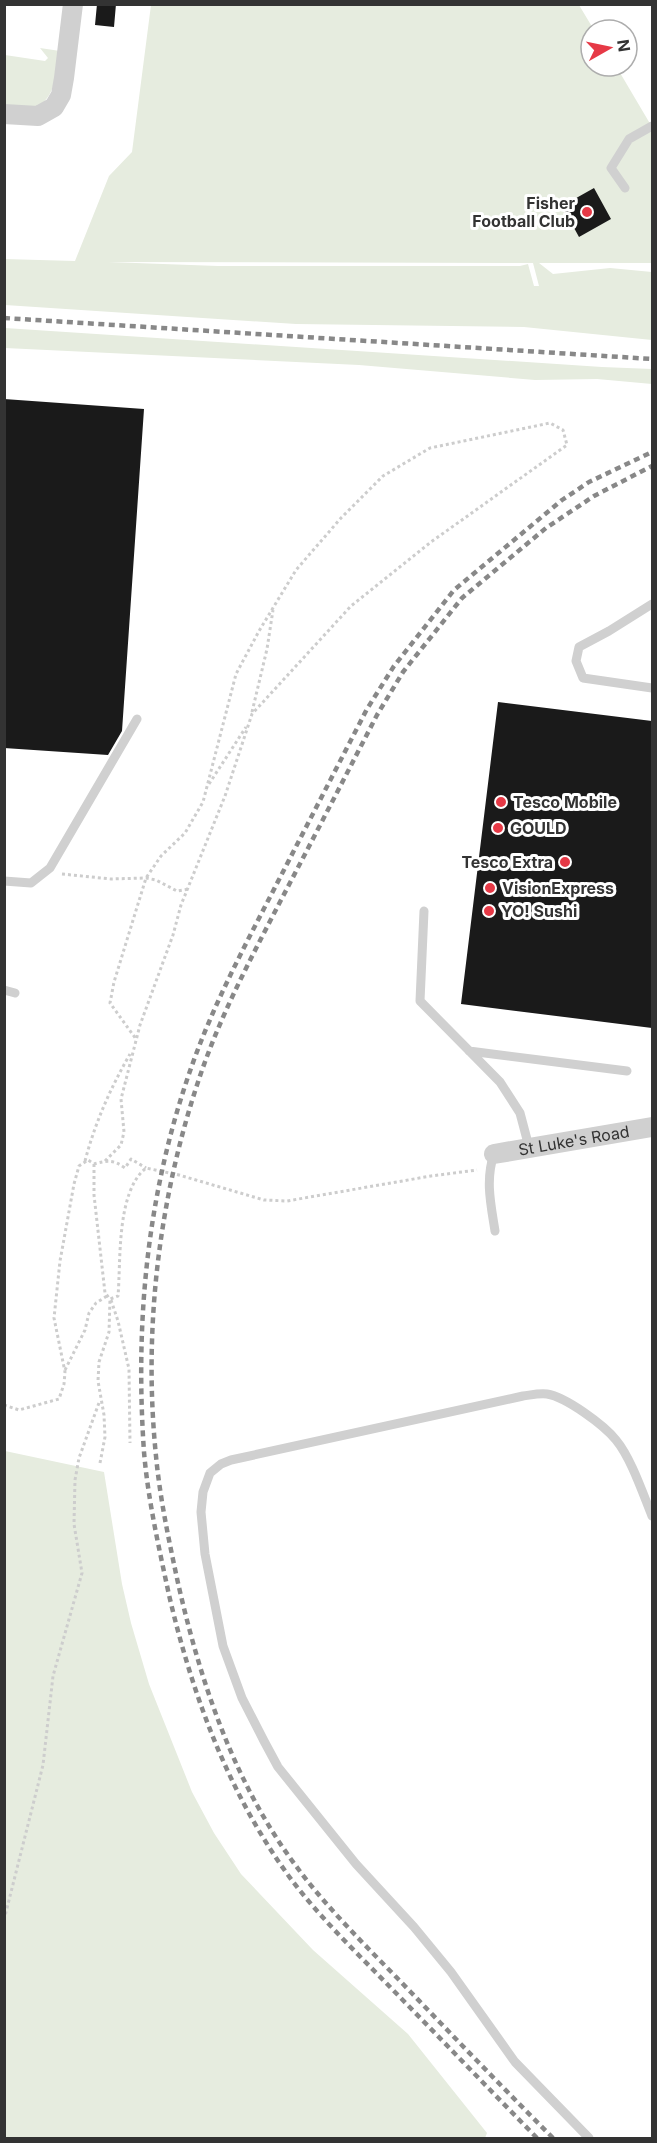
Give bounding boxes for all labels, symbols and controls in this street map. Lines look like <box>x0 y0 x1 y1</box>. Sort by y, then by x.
north arrow <box>579 18 639 78</box>
text: N <box>613 38 635 53</box>
place label: Fisher Football Club <box>472 193 575 231</box>
marker: Fisher Football Club <box>580 205 594 219</box>
place label: Tesco Mobile <box>513 792 617 812</box>
marker: Tesco Mobile <box>494 795 508 809</box>
place label: GOULD <box>510 818 567 838</box>
marker: GOULD <box>491 821 505 835</box>
place label: Tesco Extra <box>461 852 553 872</box>
marker: Tesco Extra <box>558 855 572 869</box>
place label: VisionExpress <box>502 878 614 898</box>
marker: VisionExpress <box>483 881 497 895</box>
place label: YO! Sushi <box>501 901 577 921</box>
marker: YO! Sushi <box>482 904 496 918</box>
street label: St Luke's Road <box>517 1121 631 1160</box>

